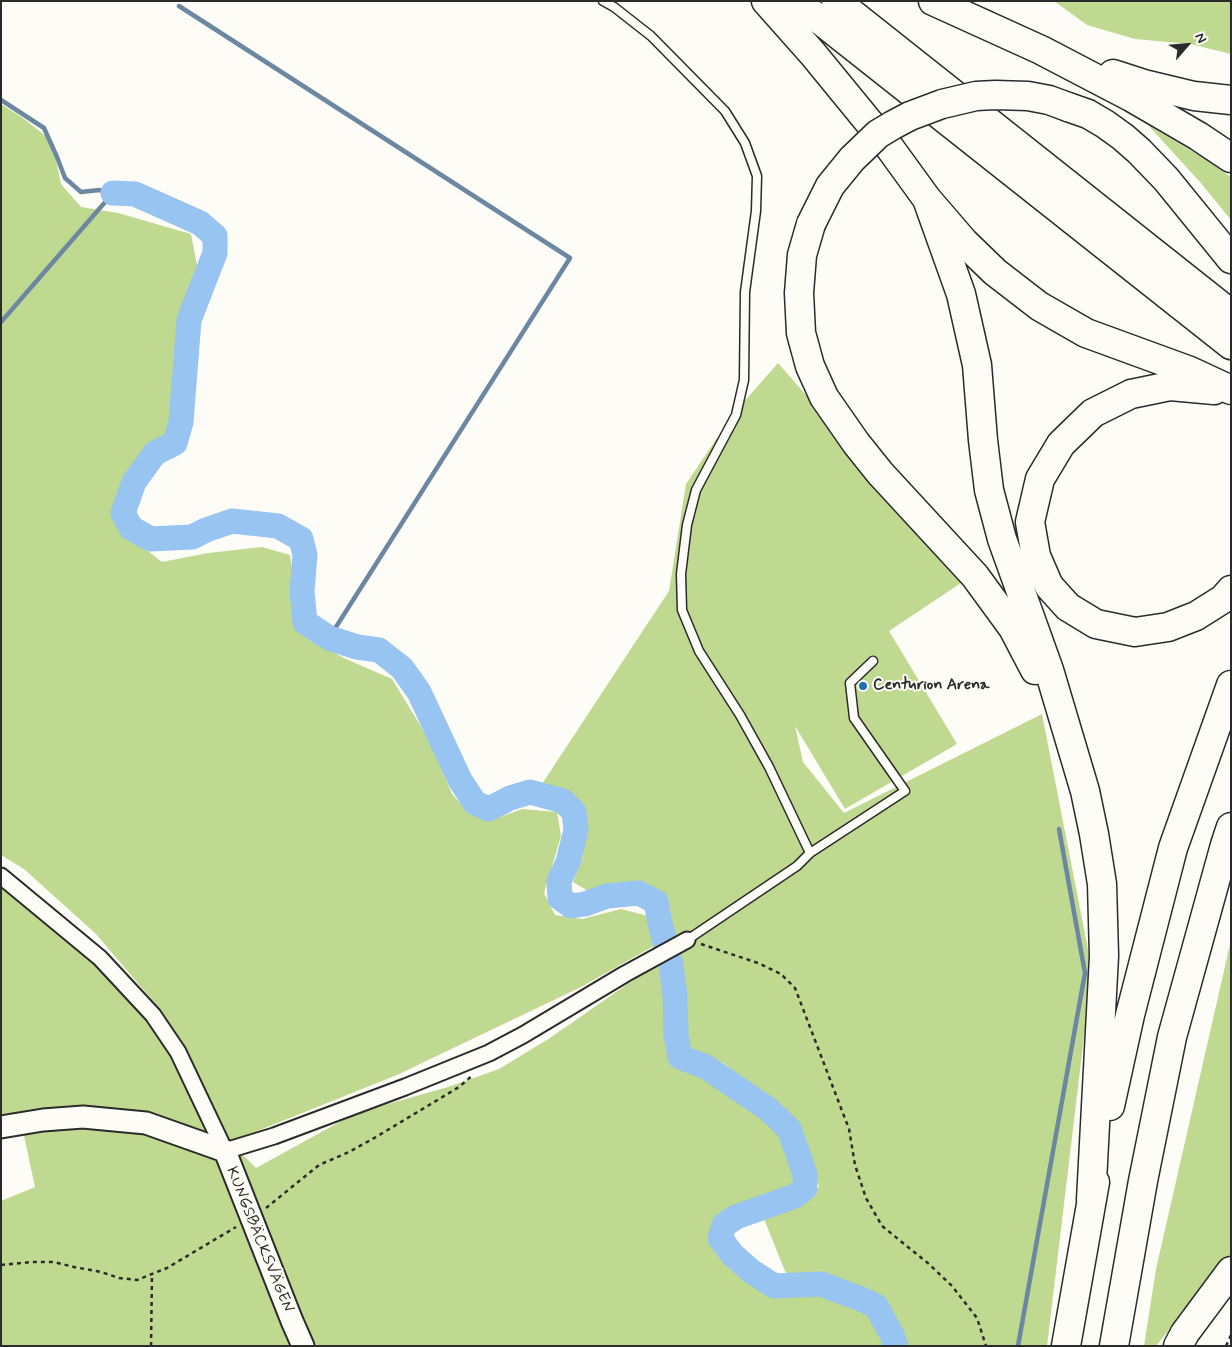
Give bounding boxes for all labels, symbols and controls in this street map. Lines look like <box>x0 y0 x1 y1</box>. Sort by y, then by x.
north arrow <box>1162 20 1212 70</box>
text: N <box>1190 30 1210 46</box>
place label: Centurion Arena <box>873 676 989 696</box>
marker: Centurion Arena <box>857 680 869 692</box>
street label: KUNGSBÄCKSVÄGEN <box>221 1164 297 1316</box>

